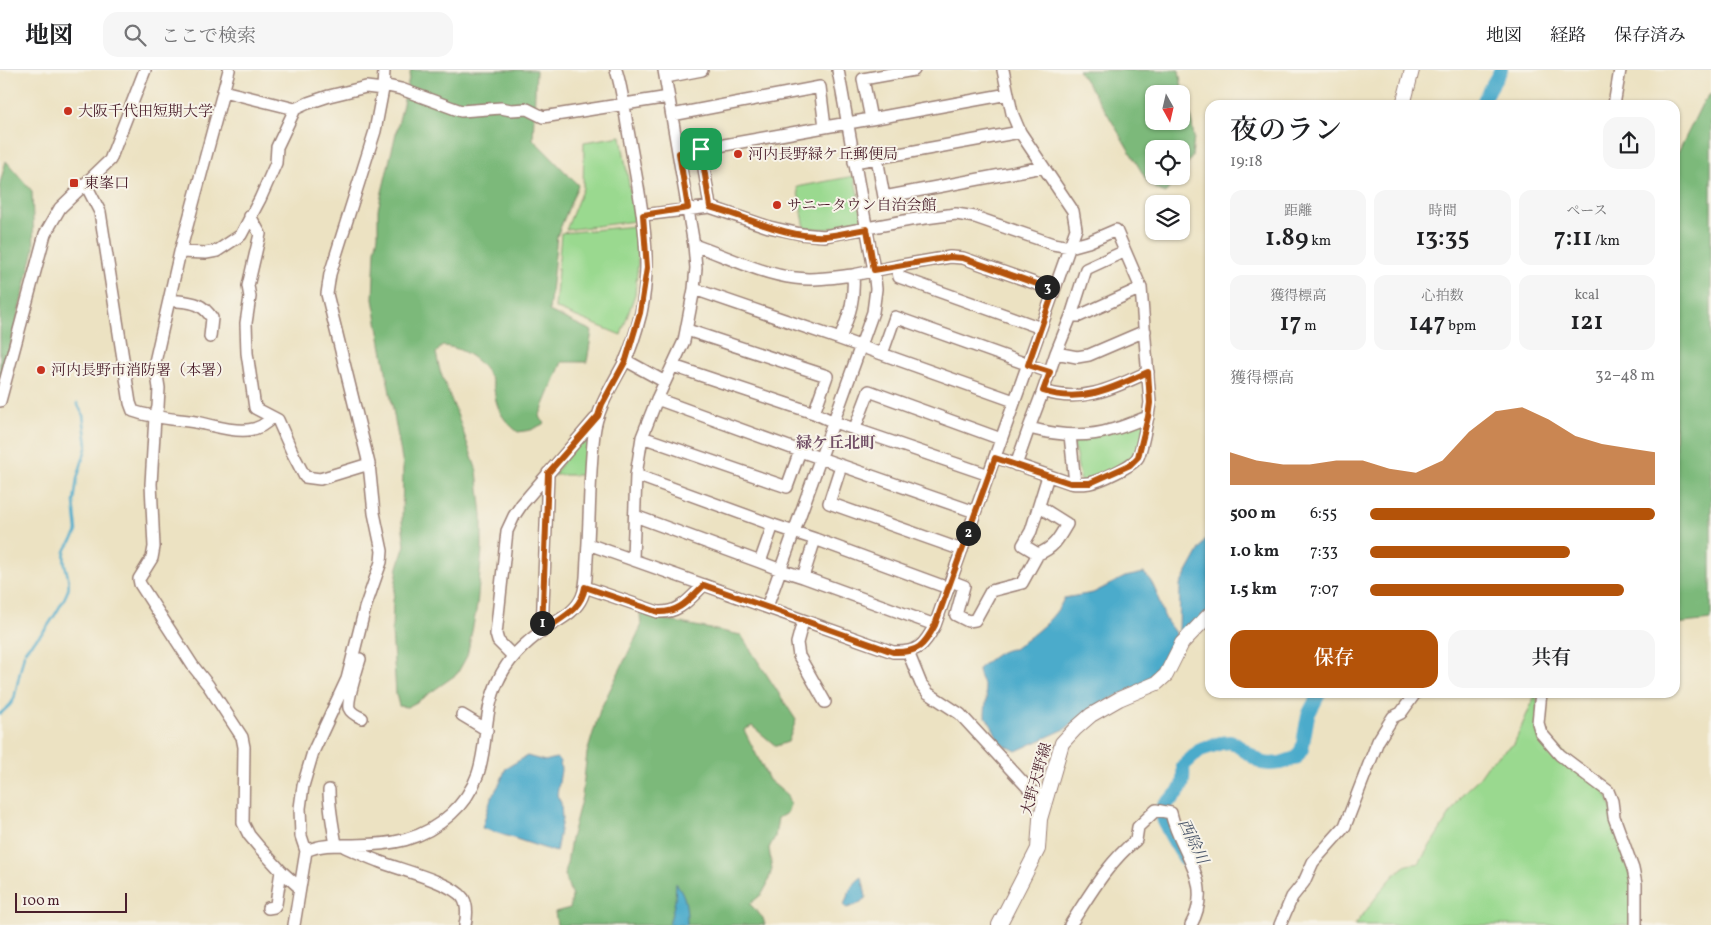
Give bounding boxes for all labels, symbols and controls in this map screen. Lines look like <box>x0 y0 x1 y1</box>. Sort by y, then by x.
search box <box>103 12 453 57</box>
text: 地図 <box>25 20 73 54</box>
icon: search <box>121 21 149 49</box>
text: ここで検索 <box>161 24 256 50</box>
text: 地図 <box>1486 24 1522 49</box>
text: 経路 <box>1550 24 1586 49</box>
text: 保存済み <box>1614 24 1686 49</box>
north arrow <box>1145 85 1190 130</box>
map controls <box>1145 85 1190 240</box>
place label: 大阪千代田短期大学 <box>78 102 213 123</box>
marker: 大阪千代田短期大学 <box>62 105 74 117</box>
text: 夜のラン <box>1230 112 1342 151</box>
button: share <box>1603 117 1655 169</box>
pin <box>680 128 722 170</box>
icon: arrive <box>687 135 715 163</box>
button: locate <box>1145 140 1190 185</box>
place label: 河内長野緑ケ丘郵便局 <box>748 145 898 166</box>
marker: 河内長野緑ケ丘郵便局 <box>732 148 744 160</box>
text: 19:18 <box>1230 151 1263 173</box>
place label: 東峯口 <box>84 174 129 195</box>
marker: 東峯口 <box>68 177 80 189</box>
button: layers <box>1145 195 1190 240</box>
place label: サニータウン自治会館 <box>787 196 936 217</box>
marker: サニータウン自治会館 <box>771 199 783 211</box>
text: 距離 <box>1284 202 1312 221</box>
text: 時間 <box>1428 202 1456 221</box>
text: ペース <box>1566 202 1607 221</box>
text: 1.89 <box>1265 221 1308 256</box>
text: 13:35 <box>1415 221 1470 256</box>
text: 7:11 <box>1554 221 1592 256</box>
text: km <box>1308 232 1331 251</box>
text: /km <box>1592 232 1620 251</box>
pin: 3 <box>1034 274 1060 300</box>
text: 3 <box>1044 278 1051 297</box>
text: kcal <box>1574 286 1599 305</box>
text: 獲得標高 <box>1270 287 1326 306</box>
text: 心拍数 <box>1421 287 1463 306</box>
text: 121 <box>1570 305 1603 340</box>
text: 17 <box>1280 306 1302 341</box>
text: 147 <box>1409 306 1445 341</box>
text: m <box>1302 317 1317 336</box>
text: bpm <box>1445 317 1476 336</box>
place label: 河内長野市消防署（本署） <box>51 361 231 382</box>
marker: 河内長野市消防署（本署） <box>35 364 47 376</box>
text: 32–48 m <box>1595 365 1655 387</box>
text: 獲得標高 <box>1230 368 1294 390</box>
district label: 緑ケ丘北町 <box>796 433 876 455</box>
text: 500 m <box>1230 503 1276 525</box>
text: 6:55 <box>1310 503 1337 525</box>
pin: 2 <box>956 520 980 546</box>
text: 2 <box>965 524 972 543</box>
text: 1.0 km <box>1230 541 1279 563</box>
text: 7:33 <box>1310 541 1338 563</box>
text: 1.5 km <box>1230 579 1277 601</box>
text: 7:07 <box>1310 579 1339 601</box>
pin: 1 <box>530 610 554 636</box>
text: 1 <box>540 614 545 633</box>
button: 保存 <box>1230 630 1438 688</box>
button: 共有 <box>1448 630 1655 688</box>
street label: 大野天野線 <box>1017 740 1058 818</box>
water label: 西除川 <box>1172 815 1213 870</box>
scale bar <box>15 890 128 913</box>
text: 100 m <box>22 892 60 911</box>

